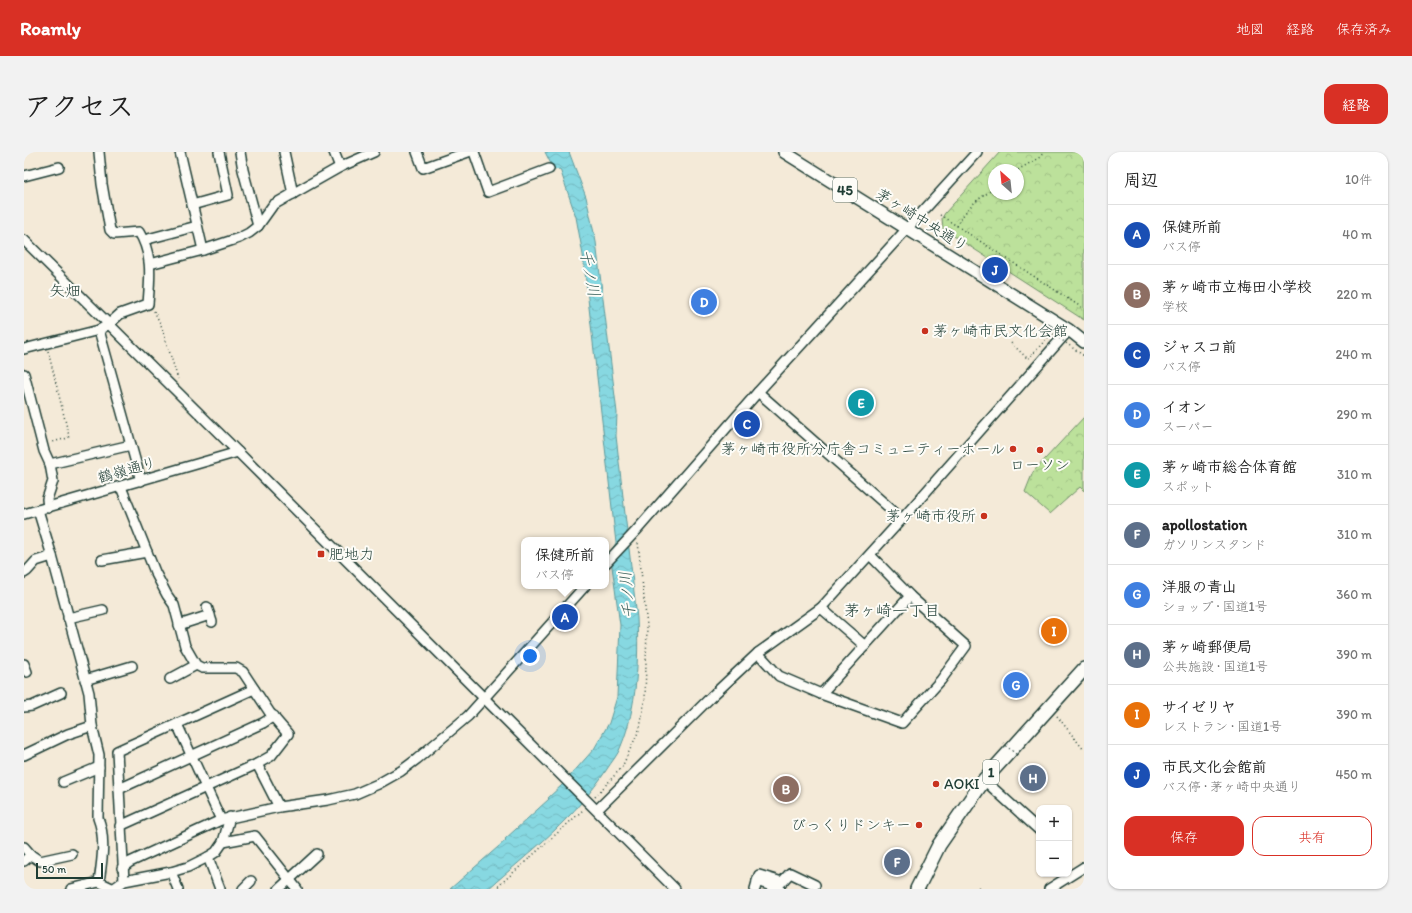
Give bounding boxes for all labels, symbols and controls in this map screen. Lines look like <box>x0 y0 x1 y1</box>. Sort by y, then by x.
text: Roamly <box>20 17 81 40</box>
text: 地図 <box>1236 21 1264 38</box>
text: 経路 <box>1286 21 1314 38</box>
text: 保存済み <box>1336 21 1392 38</box>
button: 経路 <box>1324 84 1388 124</box>
text: アクセス <box>24 89 134 123</box>
north arrow <box>988 164 1024 200</box>
text: 周辺 <box>1124 170 1158 190</box>
text: 10件 <box>1345 172 1372 187</box>
road number: 45 <box>833 178 857 202</box>
street label: 茅ヶ崎中央通り <box>873 185 971 255</box>
text: 保健所前 <box>1162 218 1222 236</box>
text: A <box>1133 227 1141 242</box>
text: 40 m <box>1342 227 1372 242</box>
text: バス停 <box>1162 239 1201 254</box>
water label: 千ノ川 <box>576 248 604 298</box>
pin: J <box>982 255 1008 285</box>
text: 茅ヶ崎市立梅田小学校 <box>1162 278 1312 296</box>
district label: 矢畑 <box>49 281 81 300</box>
pin: D <box>691 287 717 317</box>
text: B <box>1133 287 1141 302</box>
text: 220 m <box>1336 287 1372 302</box>
text: 学校 <box>1162 299 1188 314</box>
place label: 茅ヶ崎市民文化会館 <box>933 322 1068 340</box>
marker: 茅ヶ崎市民文化会館 <box>920 326 930 336</box>
text: ジャスコ前 <box>1162 338 1237 356</box>
text: C <box>1133 347 1141 362</box>
text: 240 m <box>1335 347 1372 362</box>
text: バス停 <box>1162 359 1201 374</box>
pin: E <box>848 388 874 418</box>
text: イオン <box>1162 398 1207 416</box>
text: D <box>1133 407 1141 422</box>
text: 290 m <box>1336 407 1372 422</box>
pin: C <box>734 409 760 439</box>
text: スーパー <box>1162 419 1213 434</box>
place label: 茅ヶ崎市役所分庁舎コミュニティーホール <box>721 440 1005 458</box>
marker: 茅ヶ崎市役所分庁舎コミュニティーホール <box>1008 444 1018 454</box>
marker: ローソン <box>1035 445 1045 455</box>
street label: 鶴嶺通り <box>96 453 158 487</box>
place label: ローソン <box>1010 456 1070 474</box>
text: 茅ヶ崎市総合体育館 <box>1162 458 1297 476</box>
text: E <box>1133 467 1141 482</box>
text: 310 m <box>1337 467 1372 482</box>
text: スポット <box>1162 479 1214 494</box>
place label: 茅ヶ崎市役所 <box>886 507 976 525</box>
marker: 茅ヶ崎市役所 <box>979 511 989 521</box>
text: apollostation <box>1162 516 1247 534</box>
text: F <box>1134 527 1140 542</box>
text: 310 m <box>1337 527 1372 542</box>
popup <box>521 537 609 589</box>
text: ガソリンスタンド <box>1162 537 1266 552</box>
place label: 肥地力 <box>329 545 374 563</box>
text: 保健所前 <box>535 546 595 564</box>
marker: 肥地力 <box>316 549 326 559</box>
text: バス停 <box>535 567 574 582</box>
water label: 千ノ川 <box>615 570 639 620</box>
text: 洋服の青山 <box>1162 578 1237 596</box>
text: G <box>1133 587 1141 602</box>
text: 360 m <box>1336 587 1372 602</box>
text: ショップ · 国道1号 <box>1162 599 1267 614</box>
district label: 茅ヶ崎一丁目 <box>844 601 940 620</box>
pin: A <box>552 602 578 632</box>
pin: I <box>1041 616 1067 646</box>
text: 茅ヶ崎郵便局 <box>1162 638 1252 656</box>
your location <box>520 646 540 666</box>
text: H <box>1133 647 1142 662</box>
text: 390 m <box>1336 647 1372 662</box>
text: 公共施設 · 国道1号 <box>1162 659 1268 674</box>
pin: G <box>1003 670 1029 700</box>
text: サイゼリヤ <box>1162 698 1236 716</box>
text: I <box>1135 707 1139 722</box>
text: 390 m <box>1336 707 1372 722</box>
text: レストラン · 国道1号 <box>1162 719 1282 734</box>
text: 市民文化会館前 <box>1162 758 1267 776</box>
road number: 1 <box>983 760 999 784</box>
pin: H <box>1020 763 1046 793</box>
text: J <box>1134 767 1140 782</box>
text: 450 m <box>1335 767 1372 782</box>
pin: B <box>773 774 799 804</box>
place label: AOKI <box>944 775 980 793</box>
marker: AOKI <box>931 779 941 789</box>
text: バス停 · 茅ヶ崎中央通り <box>1162 779 1301 794</box>
map controls <box>1036 805 1072 877</box>
button: + <box>1036 805 1072 841</box>
place label: びっくりドンキー <box>791 816 911 834</box>
button: 保存 <box>1124 816 1244 856</box>
button: 共有 <box>1252 816 1372 856</box>
marker: びっくりドンキー <box>914 820 924 830</box>
button: − <box>1036 841 1072 877</box>
pin: F <box>884 847 910 877</box>
scale bar <box>36 861 103 880</box>
text: 50 m <box>42 863 66 876</box>

